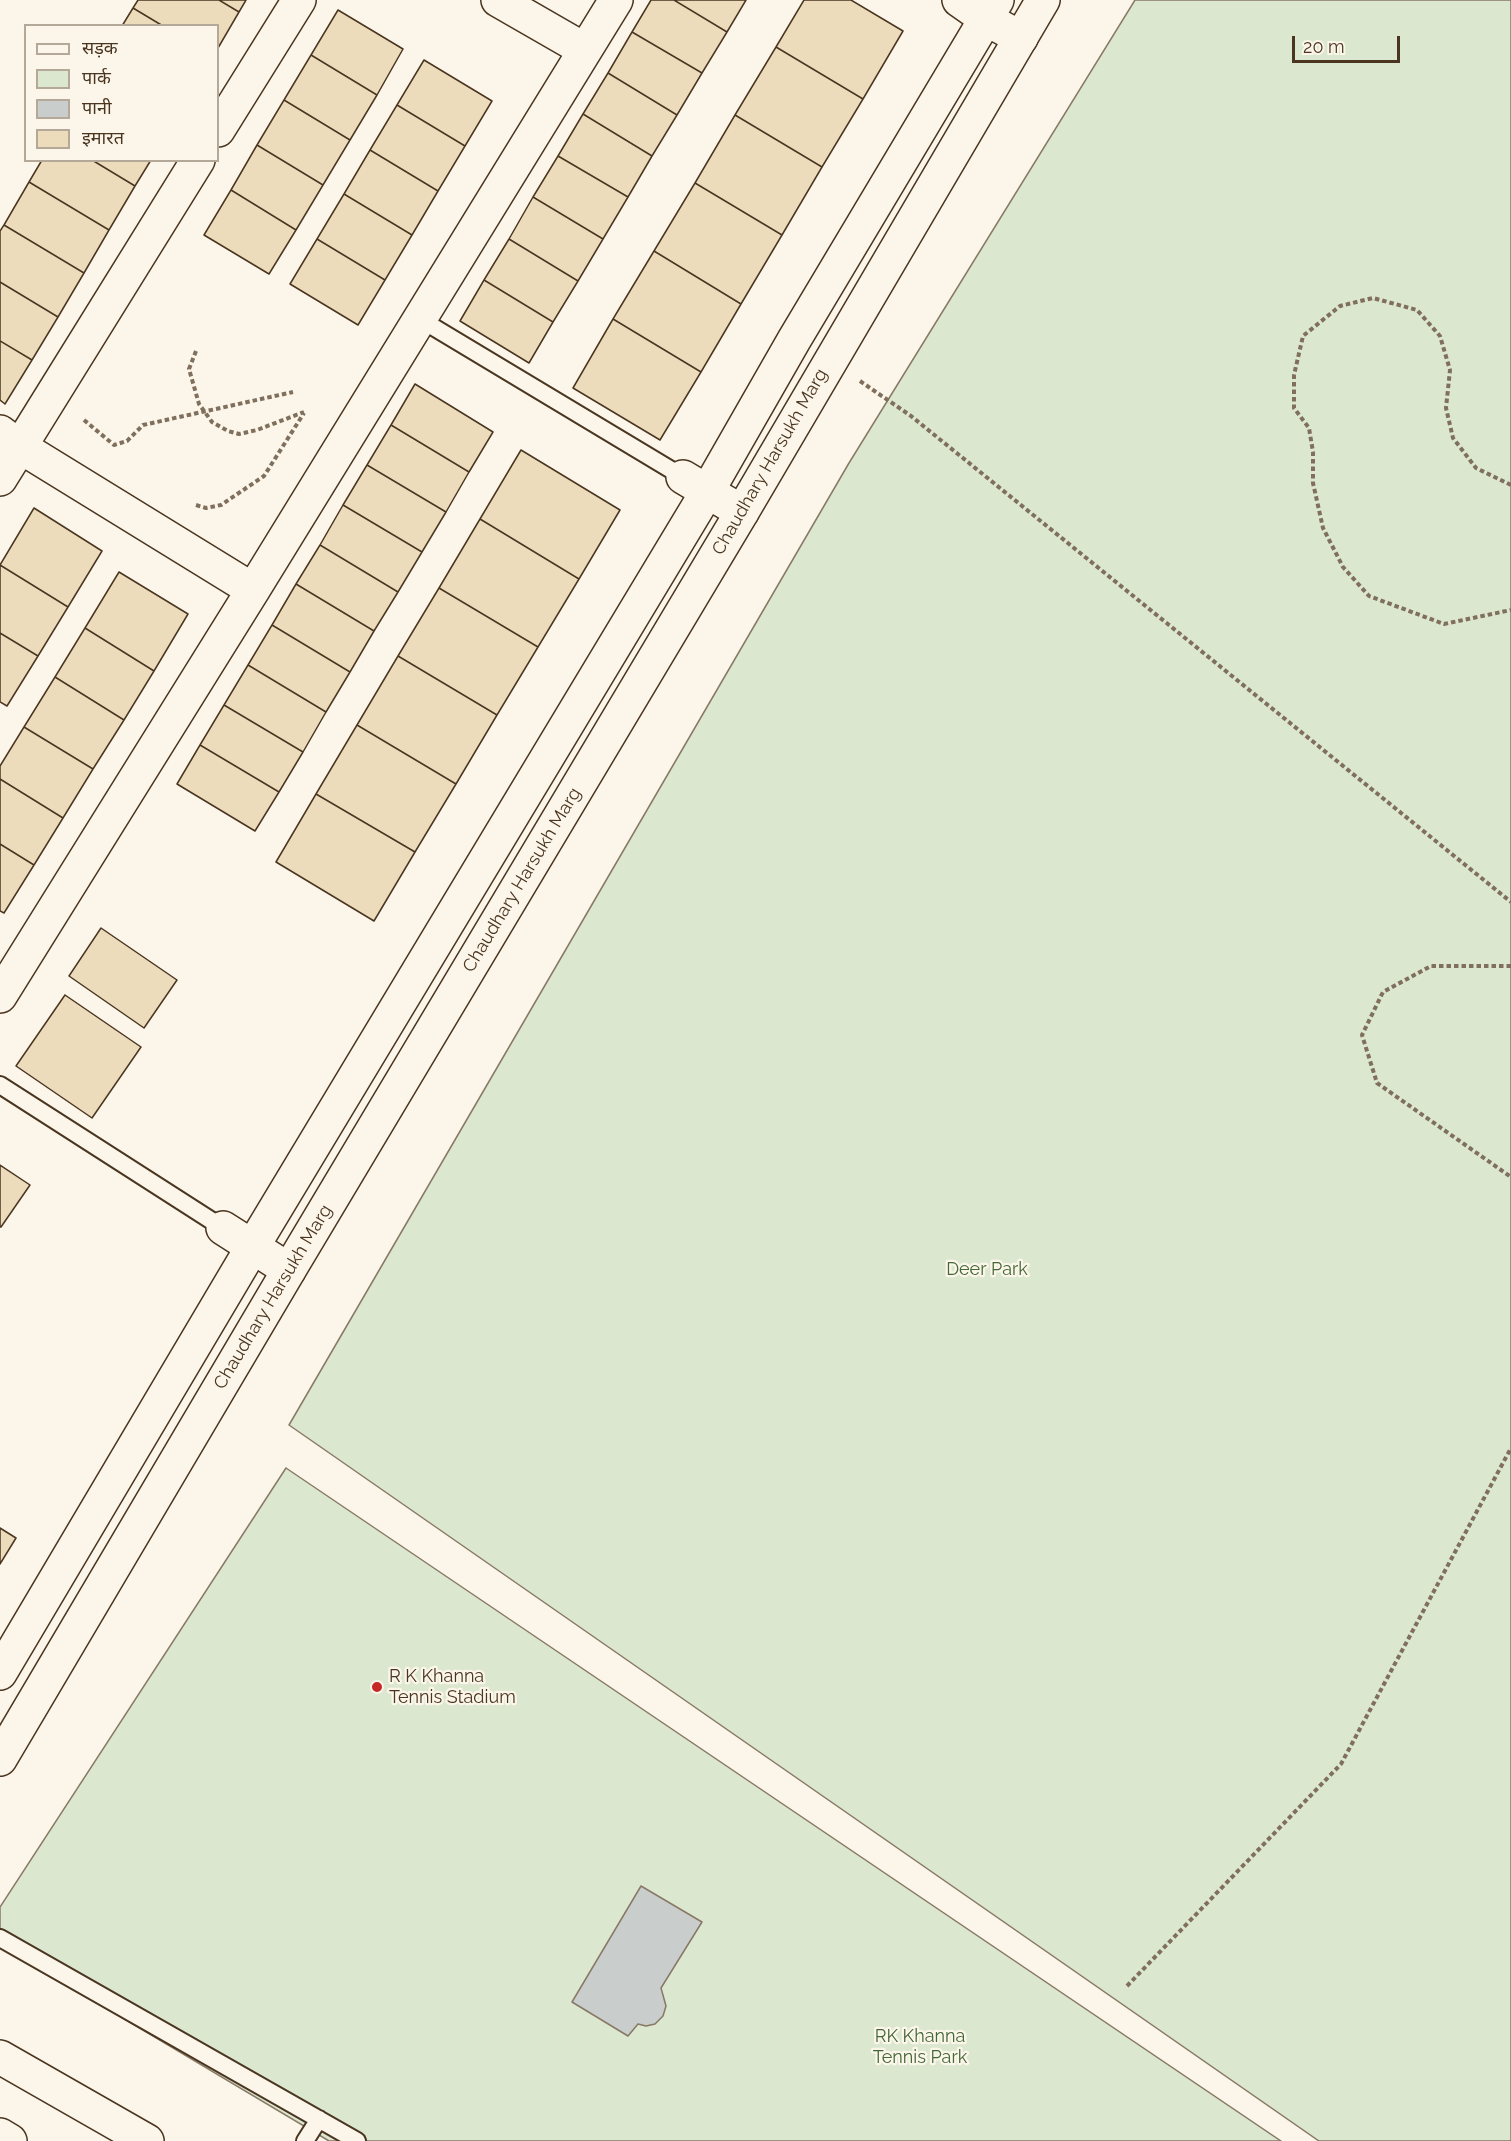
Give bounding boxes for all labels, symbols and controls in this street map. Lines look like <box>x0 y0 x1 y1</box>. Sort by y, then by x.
legend <box>24 24 219 162</box>
scale bar <box>1295 24 1403 62</box>
text: 20 m <box>1303 36 1345 57</box>
text: सड़क <box>82 37 118 58</box>
text: पार्क <box>82 67 111 88</box>
text: पानी <box>82 97 112 118</box>
text: इमारत <box>82 127 124 148</box>
street label: Chaudhary Harsukh Marg <box>708 365 832 559</box>
street label: Chaudhary Harsukh Marg <box>458 784 586 976</box>
street label: Chaudhary Harsukh Marg <box>209 1201 337 1393</box>
park label: Deer Park <box>946 1259 1028 1281</box>
place label: R K Khanna Tennis Stadium <box>389 1666 516 1708</box>
marker: R K Khanna Tennis Stadium <box>370 1680 384 1694</box>
park label: RK Khanna Tennis Park <box>873 2026 967 2068</box>

